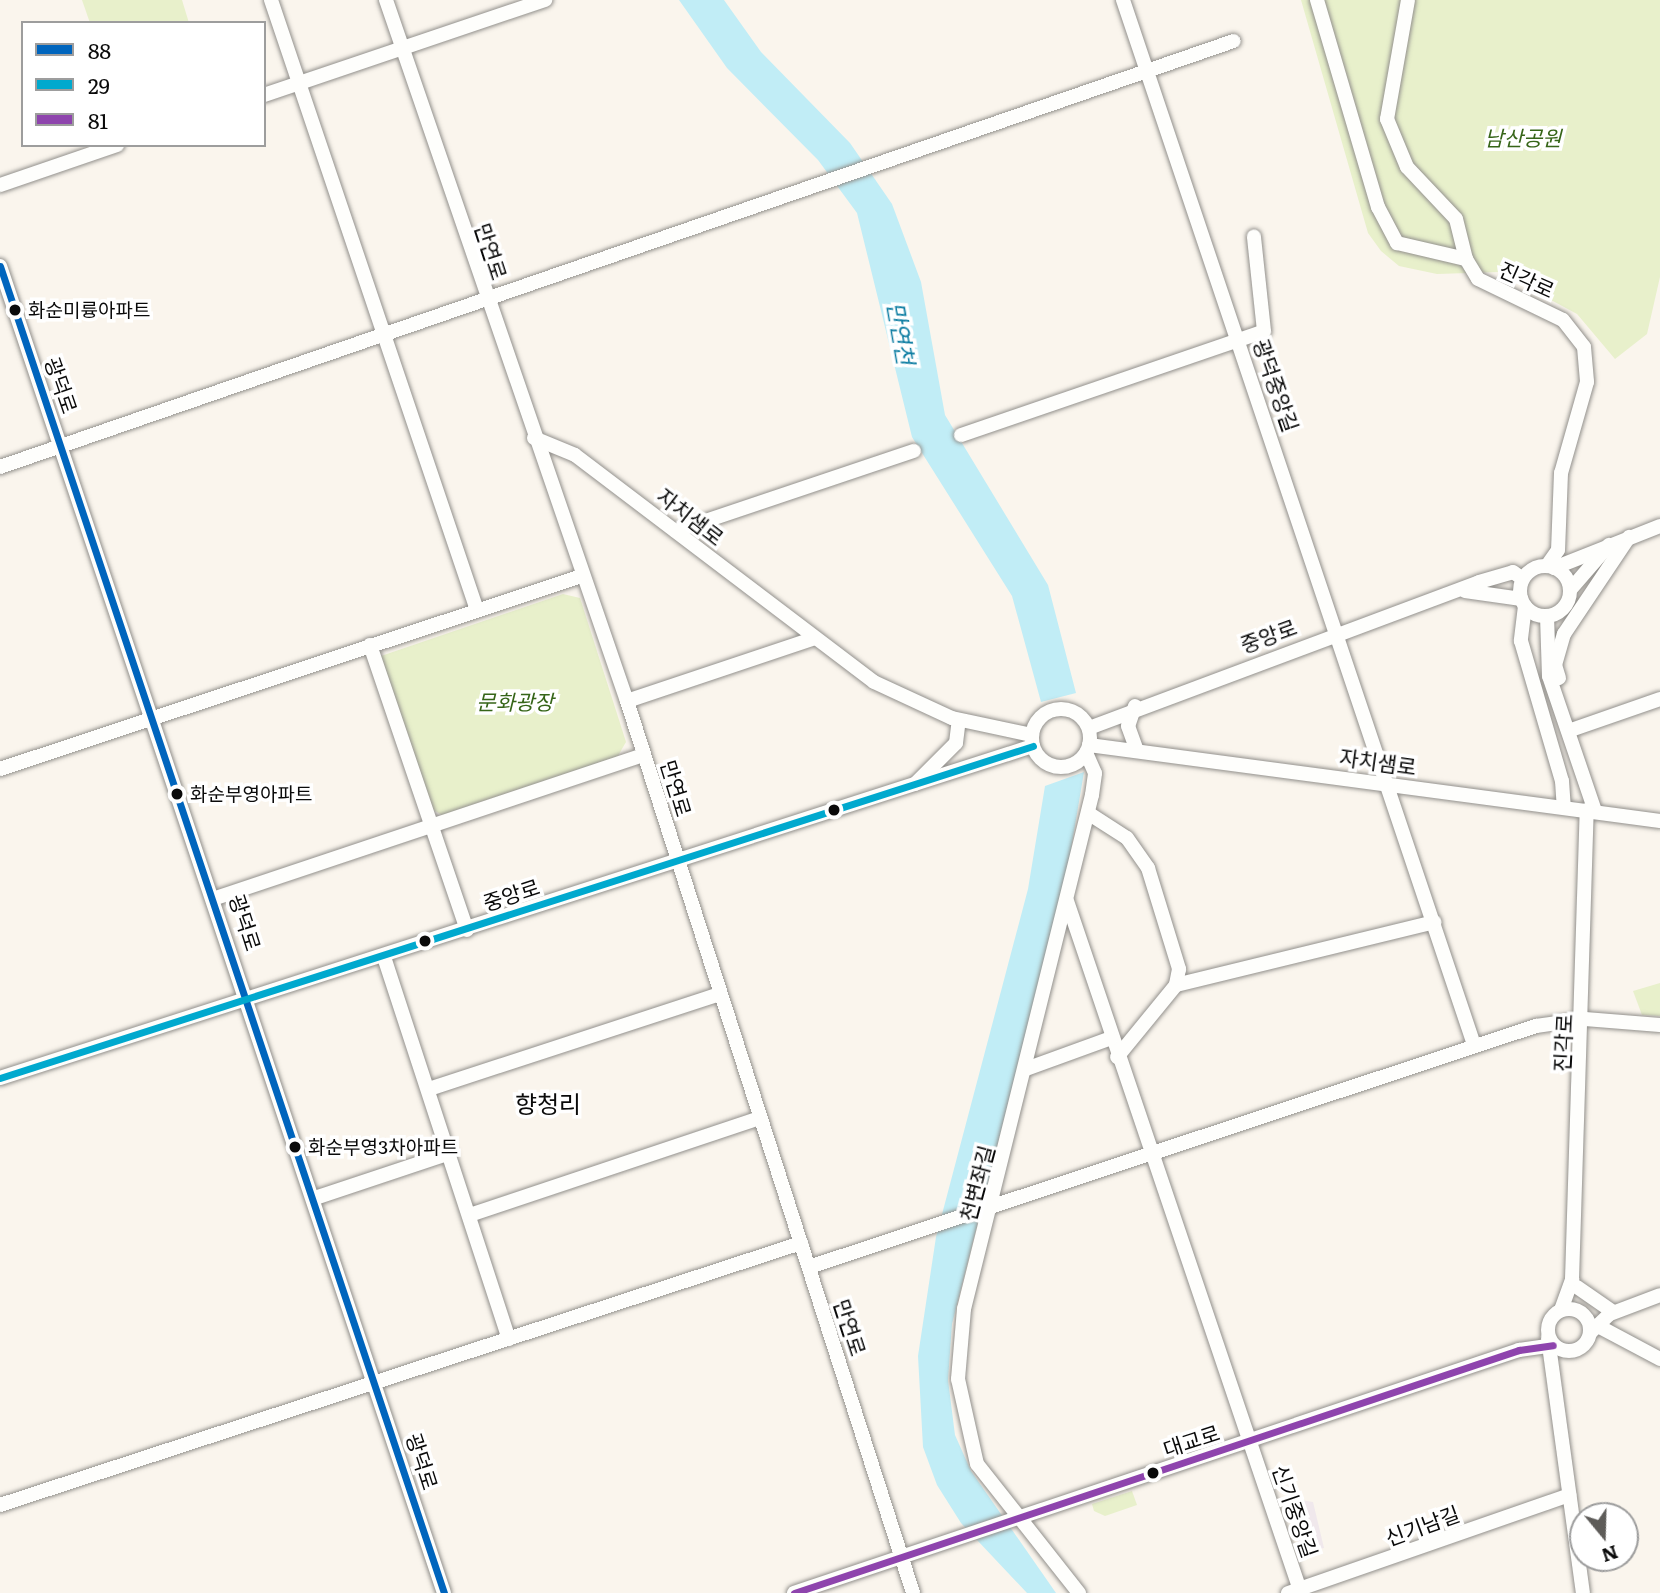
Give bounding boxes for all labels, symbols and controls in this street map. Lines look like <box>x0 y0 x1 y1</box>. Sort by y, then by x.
legend <box>21 21 266 147</box>
text: 88 <box>88 34 111 65</box>
text: 29 <box>88 69 110 100</box>
text: 81 <box>88 104 108 135</box>
park label: 남산공원 <box>1484 124 1562 150</box>
street label: 만연로 <box>471 220 513 282</box>
street label: 진각로 <box>1495 256 1559 302</box>
place label: 화순미륭아파트 <box>28 299 150 321</box>
water label: 만연천 <box>883 299 921 367</box>
marker: 화순미륭아파트 <box>8 303 22 317</box>
street label: 광덕중앙길 <box>1249 335 1305 435</box>
street label: 광덕로 <box>41 353 83 417</box>
street label: 자치샘로 <box>653 482 729 550</box>
street label: 중앙로 <box>1236 613 1300 657</box>
park label: 문화광장 <box>476 688 554 714</box>
street label: 자치샘로 <box>1338 743 1418 779</box>
street label: 만연로 <box>656 757 698 819</box>
place label: 화순부영아파트 <box>190 783 312 805</box>
marker: 화순부영아파트 <box>170 787 184 801</box>
unlabelled marker <box>827 803 841 817</box>
street label: 중앙로 <box>480 873 542 915</box>
street label: 광덕로 <box>225 891 267 953</box>
unlabelled marker <box>418 934 432 948</box>
street label: 진각로 <box>1548 1013 1576 1073</box>
district label: 향청리 <box>515 1089 581 1117</box>
place label: 화순부영3차아파트 <box>308 1136 458 1158</box>
marker: 화순부영3차아파트 <box>288 1140 302 1154</box>
street label: 천변좌길 <box>954 1142 998 1224</box>
street label: 만연로 <box>830 1296 872 1358</box>
street label: 대교로 <box>1160 1419 1222 1461</box>
street label: 광덕로 <box>402 1430 444 1492</box>
street label: 신기중앙길 <box>1268 1461 1324 1561</box>
unlabelled marker <box>1146 1466 1160 1480</box>
street label: 신기남길 <box>1381 1500 1463 1550</box>
north arrow <box>1569 1502 1639 1572</box>
text: N <box>1598 1539 1622 1571</box>

